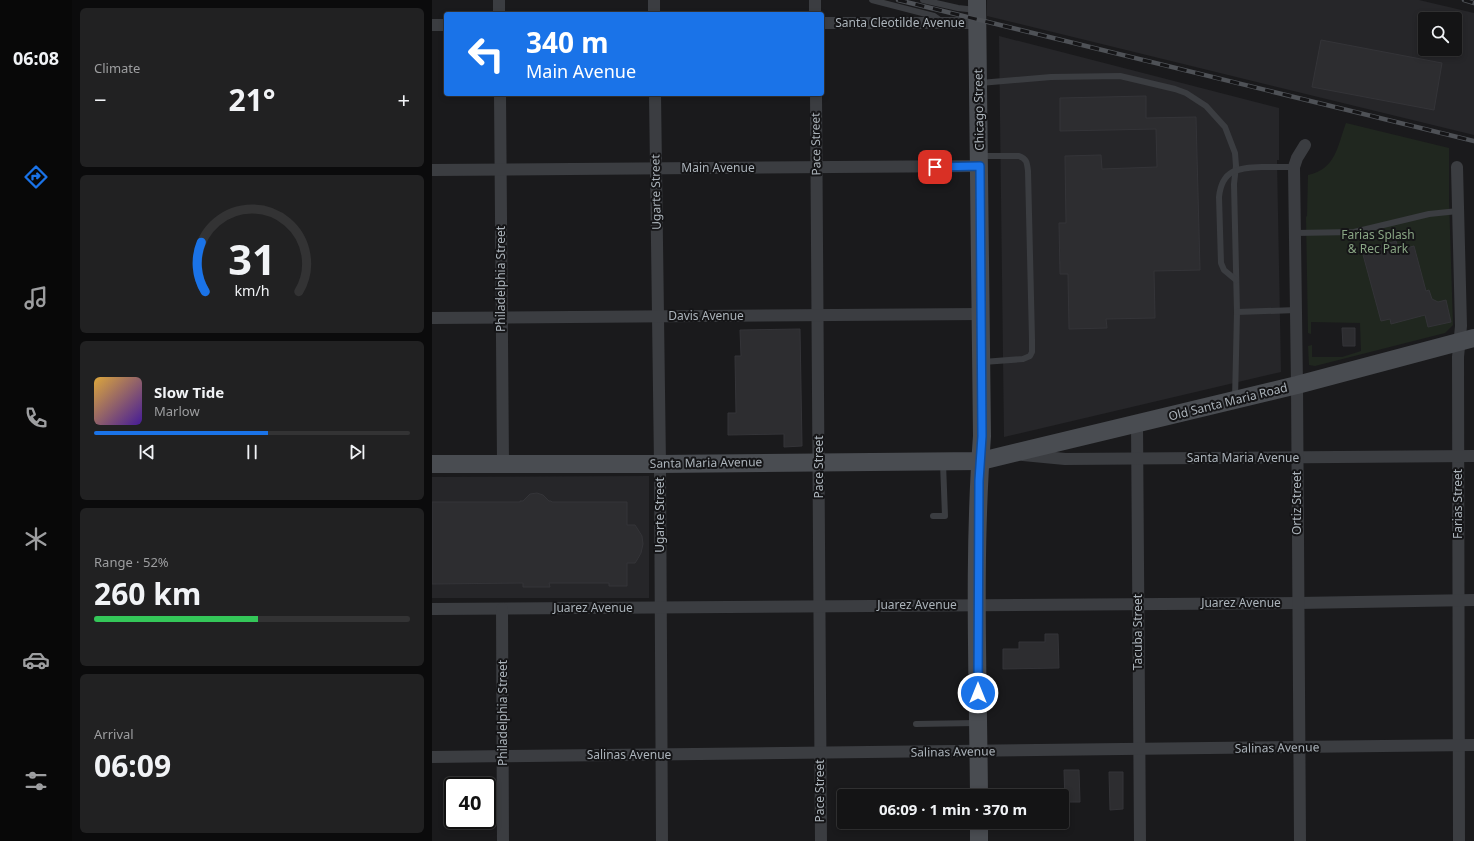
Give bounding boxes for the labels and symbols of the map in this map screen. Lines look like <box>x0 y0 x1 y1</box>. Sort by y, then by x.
street label: Santa Cleotilde Avenue <box>835 14 965 31</box>
street label: Chicago Street <box>969 68 988 151</box>
street label: Pace Street <box>806 112 825 176</box>
pin <box>918 150 952 184</box>
street label: Ugarte Street <box>646 153 665 230</box>
street label: Main Avenue <box>681 159 755 176</box>
street label: Philadelphia Street <box>492 225 509 332</box>
park label: Farias Splash & Rec Park <box>1341 226 1415 257</box>
street label: Davis Avenue <box>668 307 744 324</box>
street label: Old Santa Maria Road <box>1167 378 1289 425</box>
street label: Pace Street <box>810 435 827 499</box>
street label: Santa Maria Avenue <box>1187 449 1300 466</box>
street label: Santa Maria Avenue <box>650 453 763 472</box>
street label: Farias Street <box>1449 468 1466 539</box>
street label: Ortiz Street <box>1288 470 1305 535</box>
street label: Ugarte Street <box>651 477 668 553</box>
street label: Tacuba Street <box>1129 593 1146 670</box>
street label: Juarez Avenue <box>1200 594 1281 611</box>
street label: Juarez Avenue <box>876 596 957 613</box>
street label: Juarez Avenue <box>552 599 633 616</box>
street label: Philadelphia Street <box>494 659 511 766</box>
position arrow <box>957 672 999 714</box>
street label: Salinas Avenue <box>1235 738 1320 757</box>
street label: Salinas Avenue <box>911 742 996 761</box>
street label: Salinas Avenue <box>587 746 672 763</box>
street label: Pace Street <box>811 759 828 823</box>
speed limit sign: 40 <box>444 777 496 829</box>

